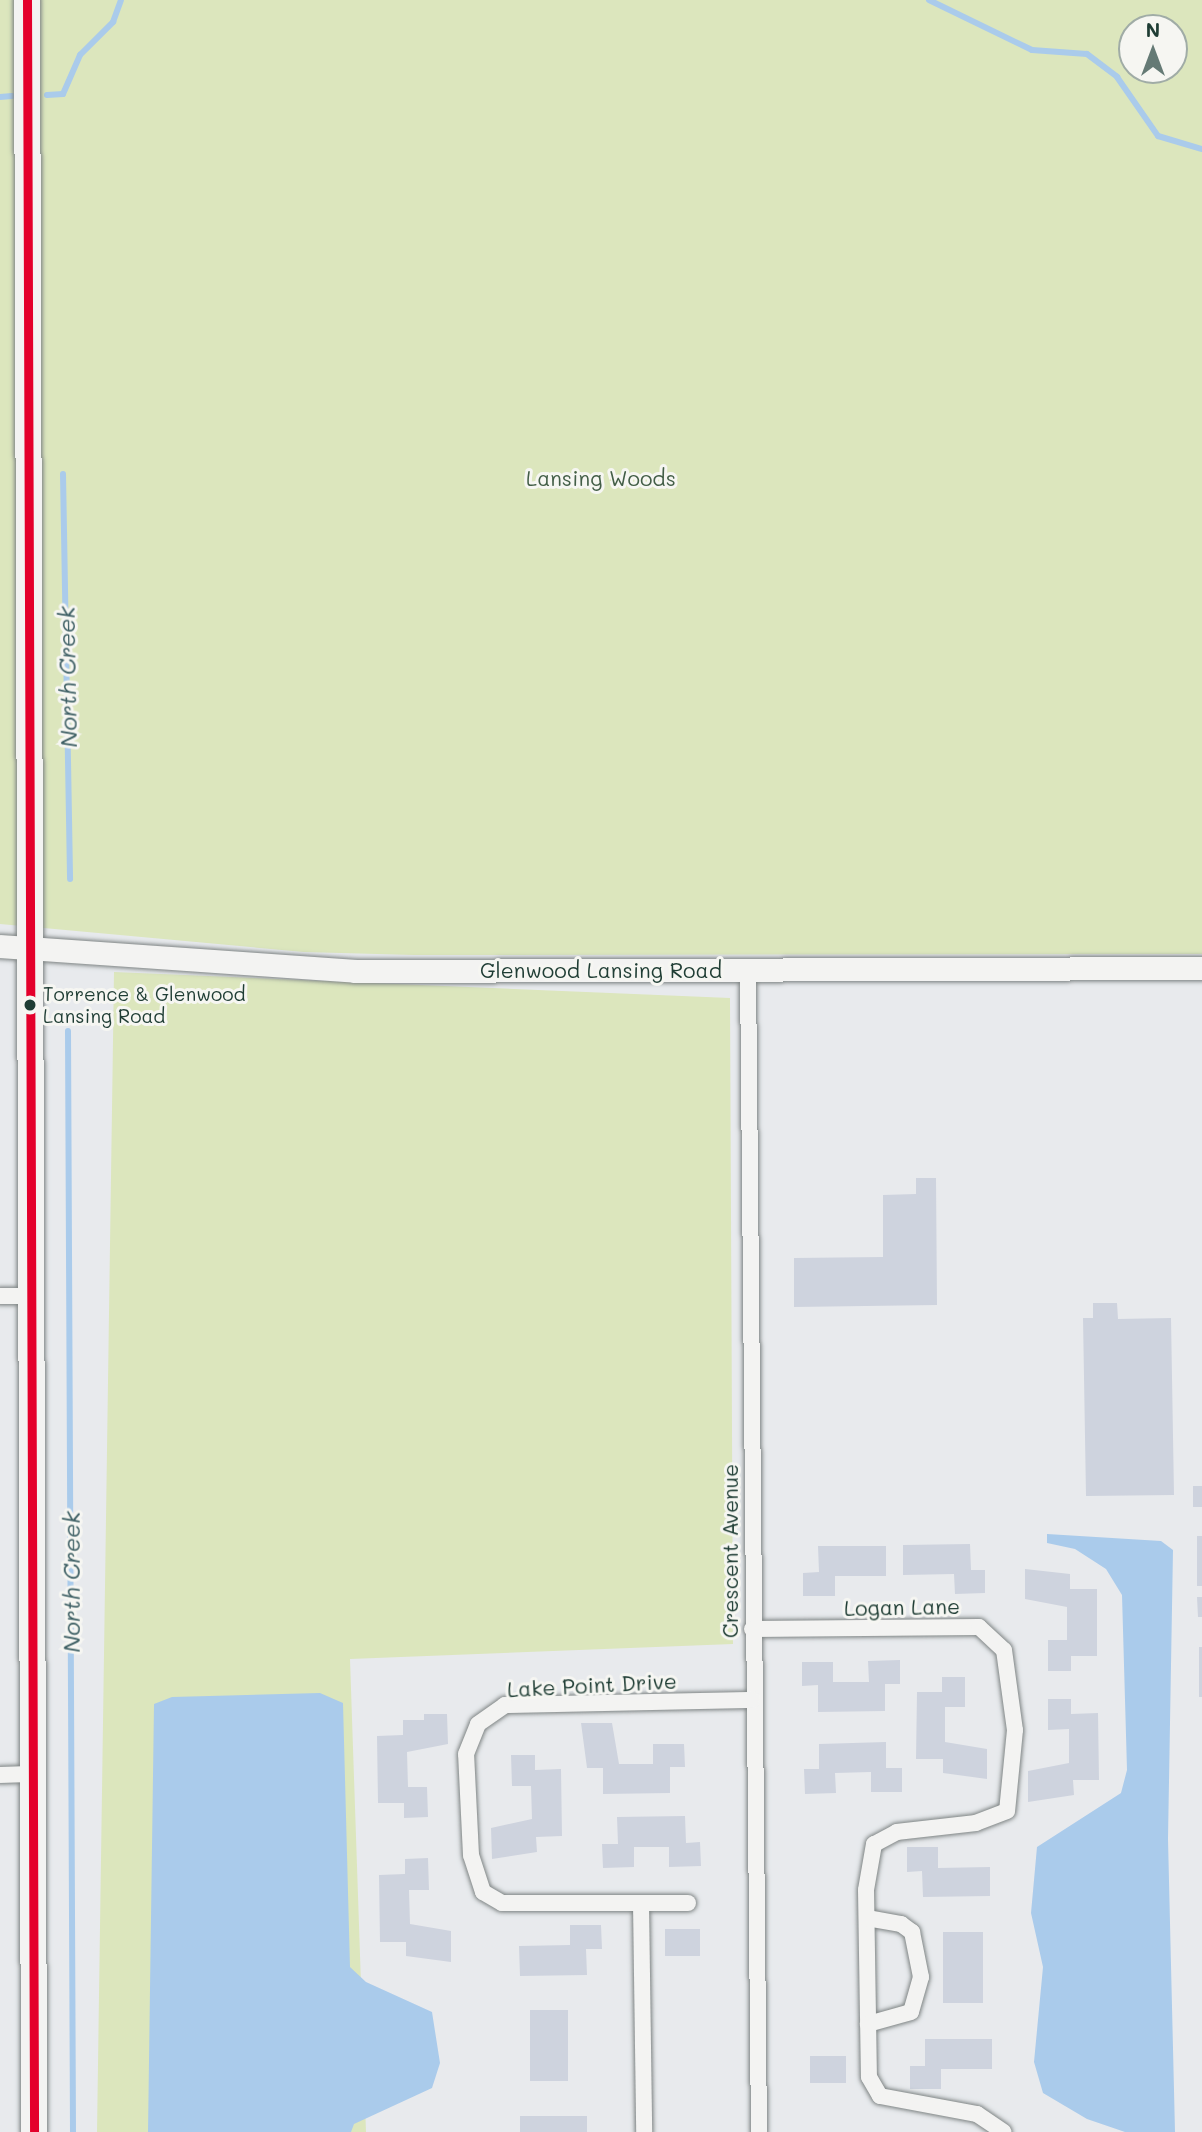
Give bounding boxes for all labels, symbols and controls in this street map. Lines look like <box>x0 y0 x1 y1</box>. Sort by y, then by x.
north arrow <box>1118 14 1188 84</box>
text: N <box>1146 17 1160 42</box>
park label: Lansing Woods <box>526 465 676 491</box>
water label: North Creek <box>52 606 82 748</box>
street label: Glenwood Lansing Road <box>480 957 722 983</box>
place label: Torrence & Glenwood Lansing Road <box>43 983 245 1027</box>
marker: Torrence & Glenwood Lansing Road <box>23 998 37 1012</box>
street label: Crescent Avenue <box>717 1464 743 1638</box>
water label: North Creek <box>57 1511 85 1653</box>
street label: Logan Lane <box>844 1593 960 1621</box>
street label: Lake Point Drive <box>507 1668 677 1702</box>

